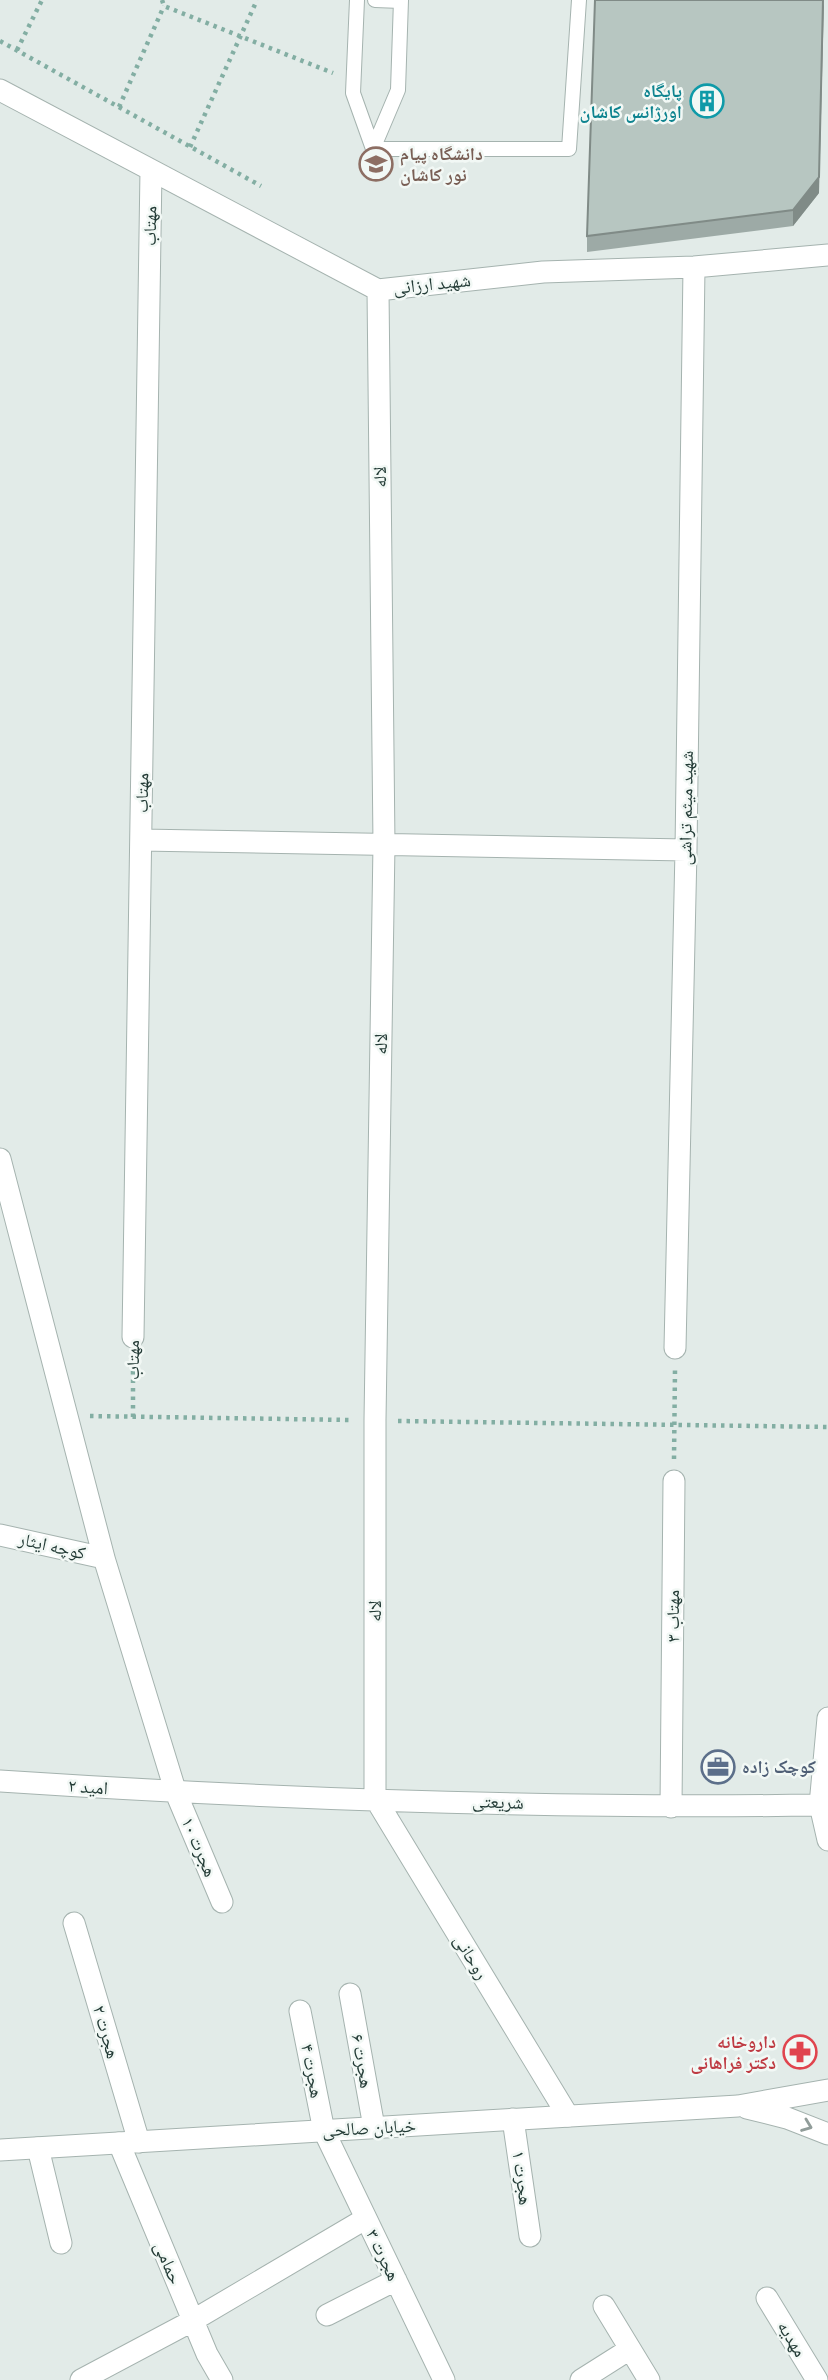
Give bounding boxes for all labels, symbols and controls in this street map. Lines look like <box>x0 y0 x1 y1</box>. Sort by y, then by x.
place label: پایگاه اورژانس کاشان <box>580 79 682 123</box>
building icon: پایگاه اورژانس کاشان <box>688 82 726 120</box>
place label: دانشگاه پیام نور کاشان <box>400 142 483 186</box>
school or university icon: دانشگاه پیام نور کاشان <box>357 145 395 183</box>
street label: مهتاب <box>138 206 161 246</box>
street label: شهید ارزانی <box>392 268 472 299</box>
street label: لاله <box>368 466 391 488</box>
street label: شهید میثم تراشی <box>673 750 699 866</box>
street label: مهتاب <box>130 773 153 813</box>
street label: لاله <box>369 1033 392 1055</box>
street label: مهتاب <box>121 1340 144 1380</box>
street label: کوچه ایثار <box>15 1526 88 1565</box>
street label: مهتاب ۳ <box>661 1590 684 1642</box>
street label: لاله <box>363 1600 386 1622</box>
office icon: کوچک زاده <box>699 1748 737 1786</box>
place label: کوچک زاده <box>742 1755 816 1778</box>
street label: امید ۲ <box>67 1774 109 1799</box>
street label: شریعتی <box>472 1789 524 1814</box>
street label: هجرت ۱۰ <box>177 1813 222 1880</box>
street label: روحانی <box>449 1930 494 1984</box>
street label: هجرت ۲ <box>88 2002 125 2061</box>
place label: داروخانه دکتر فراهانی <box>691 2030 776 2074</box>
street label: هجرت ۶ <box>346 2032 379 2090</box>
pharmacy icon: داروخانه دکتر فراهانی <box>781 2033 819 2071</box>
street label: هجرت ۴ <box>296 2042 329 2100</box>
street label: خیابان صالحی <box>322 2114 416 2141</box>
one-way arrow <box>801 2117 813 2131</box>
street label: هجرت ۱ <box>507 2149 538 2207</box>
street label: هجرت ۳ <box>361 2225 406 2284</box>
street label: حمامی <box>149 2238 188 2288</box>
street label: مهدیه <box>773 2317 812 2361</box>

